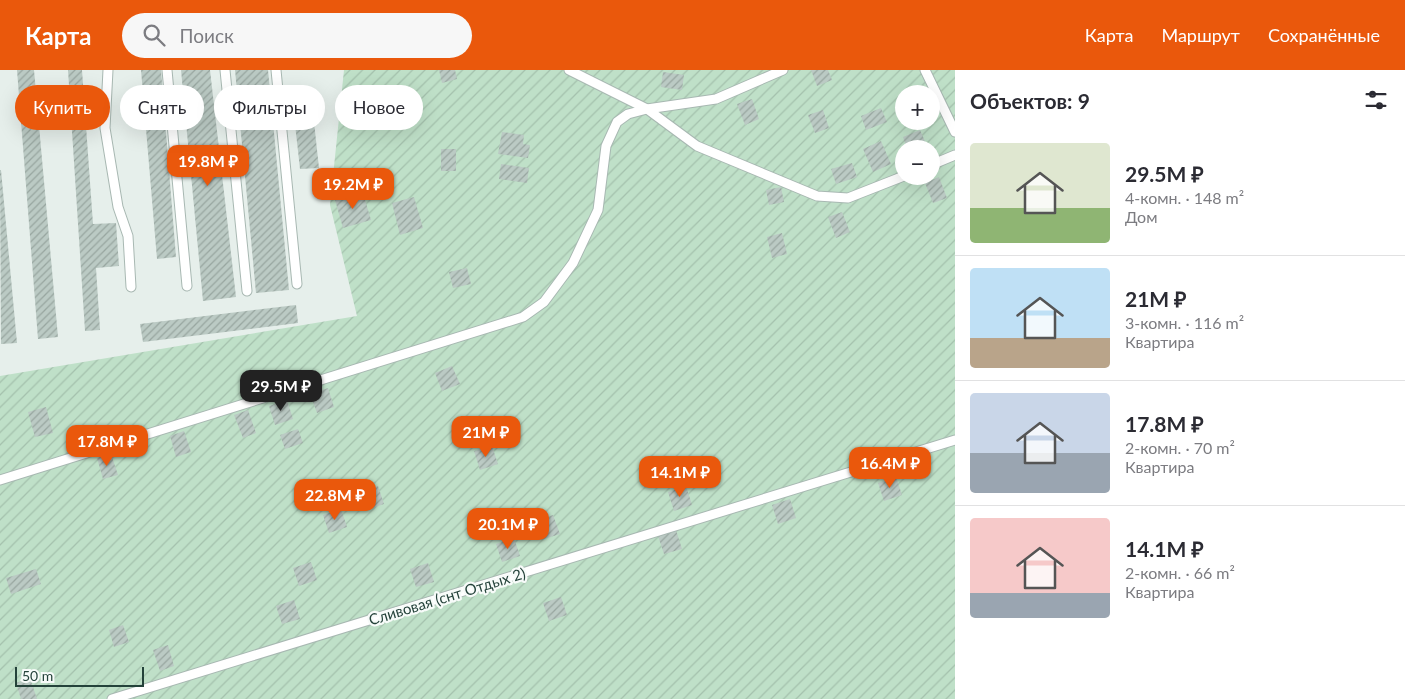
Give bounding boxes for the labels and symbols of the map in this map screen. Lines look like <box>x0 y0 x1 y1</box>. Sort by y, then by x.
pin: 19.8M ₽ <box>162 144 254 187</box>
pin: 19.2M ₽ <box>307 168 399 210</box>
pin: 29.5M ₽ <box>235 370 327 412</box>
pin: 21M ₽ <box>451 416 521 458</box>
pin: 17.8M ₽ <box>61 424 153 467</box>
pin: 16.4M ₽ <box>844 446 936 489</box>
pin: 14.1M ₽ <box>634 456 726 498</box>
pin: 22.8M ₽ <box>289 478 381 521</box>
pin: 20.1M ₽ <box>462 508 554 550</box>
street label: Сливовая (снт Отдых 2) <box>366 564 528 628</box>
scale bar <box>15 664 144 687</box>

